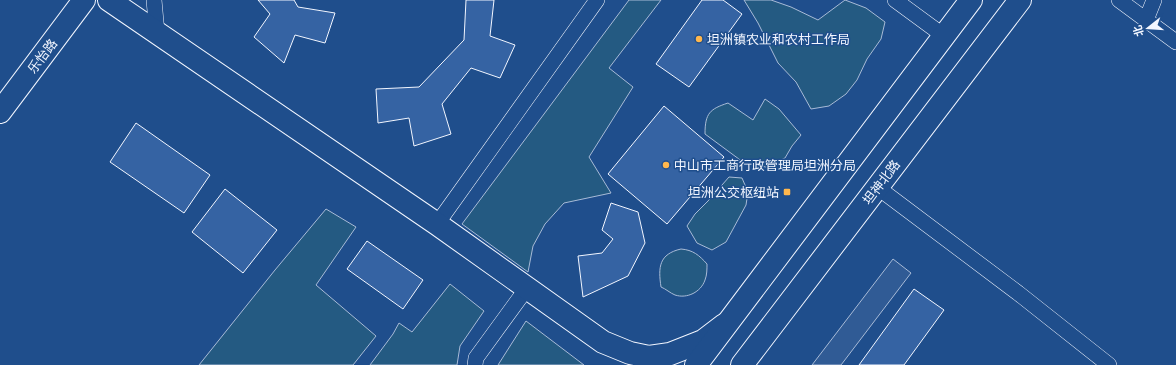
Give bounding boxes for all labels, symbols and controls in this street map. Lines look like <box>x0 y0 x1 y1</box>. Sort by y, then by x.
north arrow <box>1128 8 1168 48</box>
text: 北 <box>1130 24 1146 38</box>
place label: 坦洲镇农业和农村工作局 <box>707 31 850 47</box>
marker: 坦洲镇农业和农村工作局 <box>694 34 704 44</box>
street label: 乐怡路 <box>24 36 60 76</box>
street label: 坦神北路 <box>859 156 903 208</box>
place label: 中山市工商行政管理局坦洲分局 <box>674 157 856 173</box>
marker: 中山市工商行政管理局坦洲分局 <box>661 160 671 170</box>
place label: 坦洲公交枢纽站 <box>688 184 779 200</box>
marker: 坦洲公交枢纽站 <box>782 187 792 197</box>

